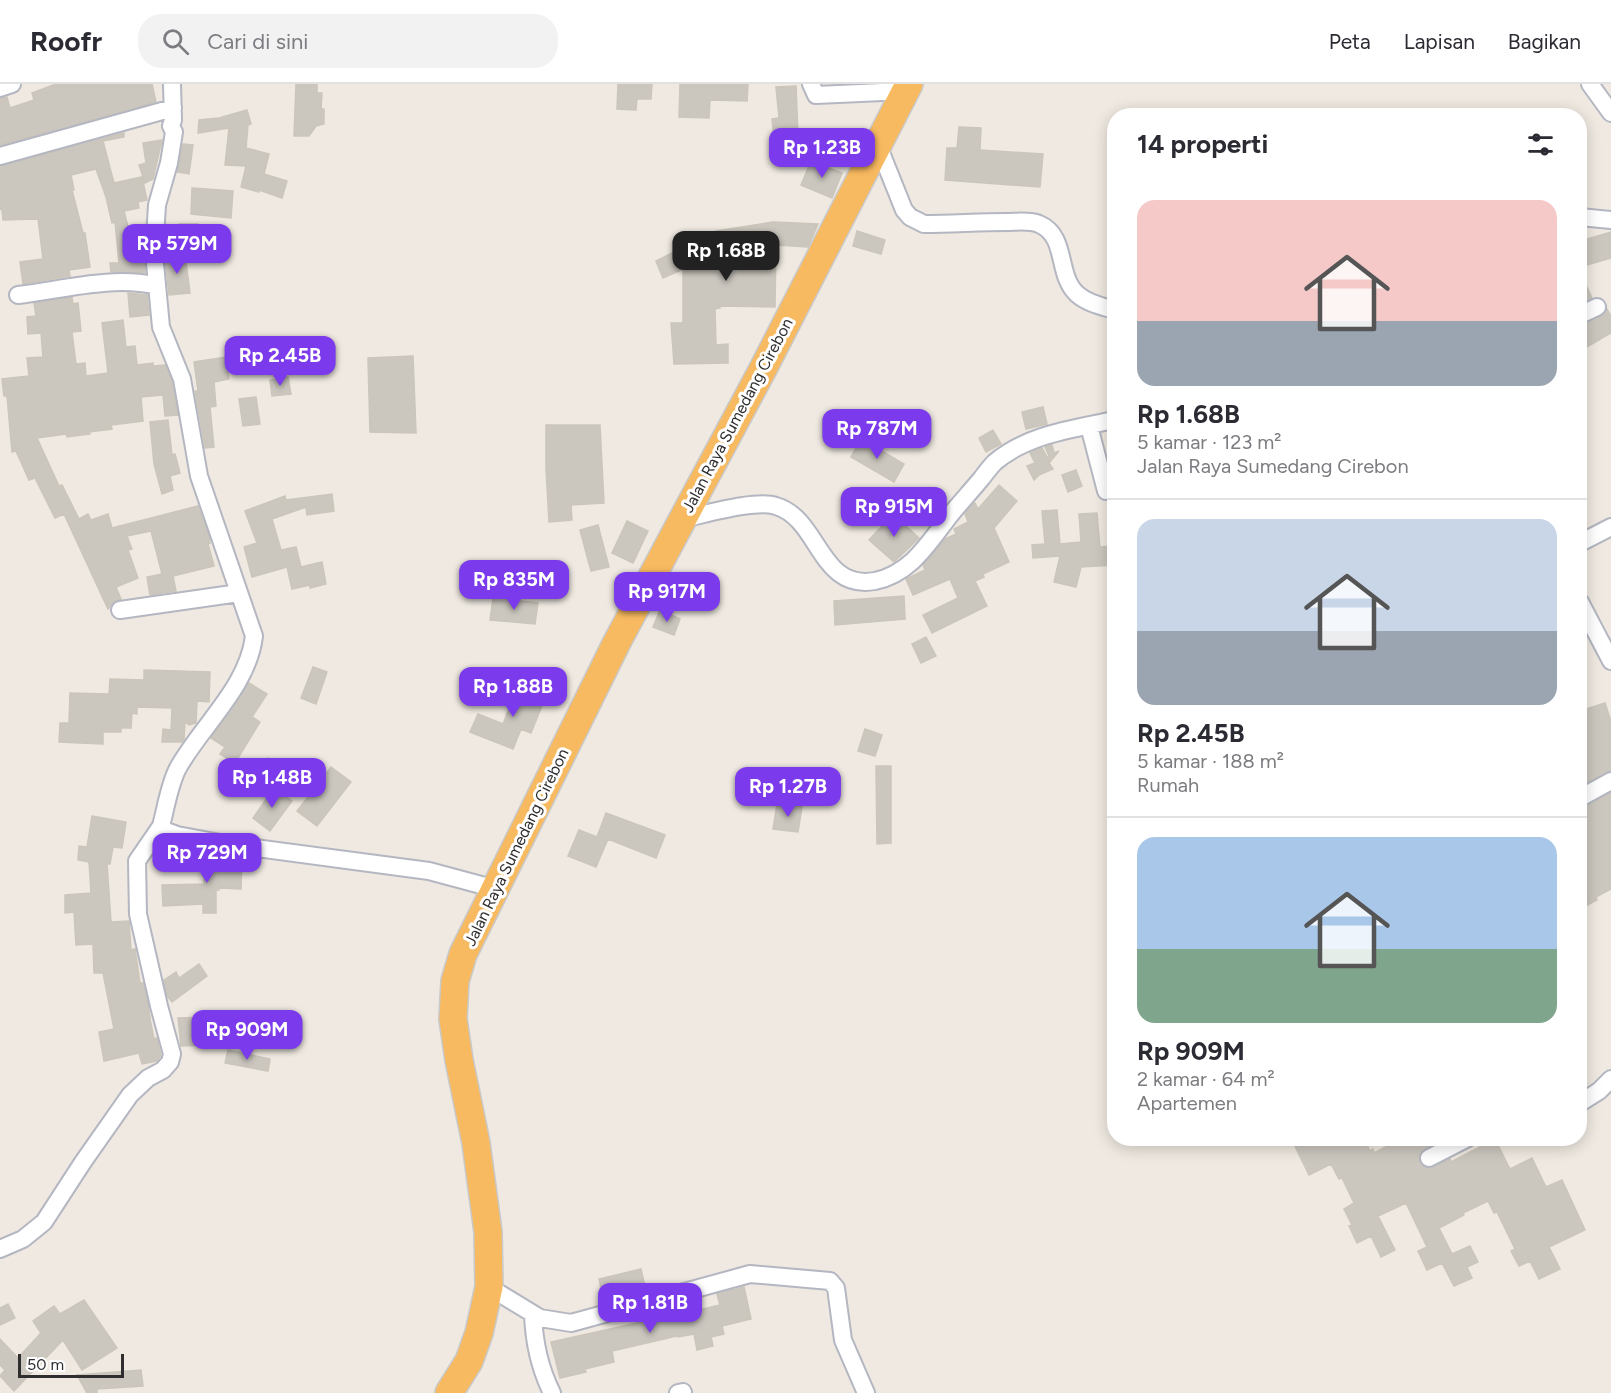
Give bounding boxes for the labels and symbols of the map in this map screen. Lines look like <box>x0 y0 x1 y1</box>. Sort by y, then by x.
pin: Rp 1.23B <box>760 128 884 179</box>
pin: Rp 579M <box>122 224 232 275</box>
pin: Rp 1.68B <box>664 231 788 282</box>
street label: Jalan Raya Sumedang Cirebon <box>678 315 797 516</box>
pin: Rp 2.45B <box>218 336 342 387</box>
pin: Rp 787M <box>822 409 932 460</box>
pin: Rp 915M <box>839 487 949 538</box>
pin: Rp 835M <box>459 560 569 611</box>
pin: Rp 917M <box>612 572 722 623</box>
pin: Rp 1.88B <box>451 667 575 718</box>
street label: Jalan Raya Sumedang Cirebon <box>460 745 573 949</box>
pin: Rp 1.48B <box>210 758 334 809</box>
pin: Rp 1.27B <box>726 767 850 818</box>
pin: Rp 729M <box>152 833 262 884</box>
pin: Rp 909M <box>192 1010 302 1061</box>
pin: Rp 1.81B <box>588 1283 712 1334</box>
scale bar <box>18 1351 124 1378</box>

